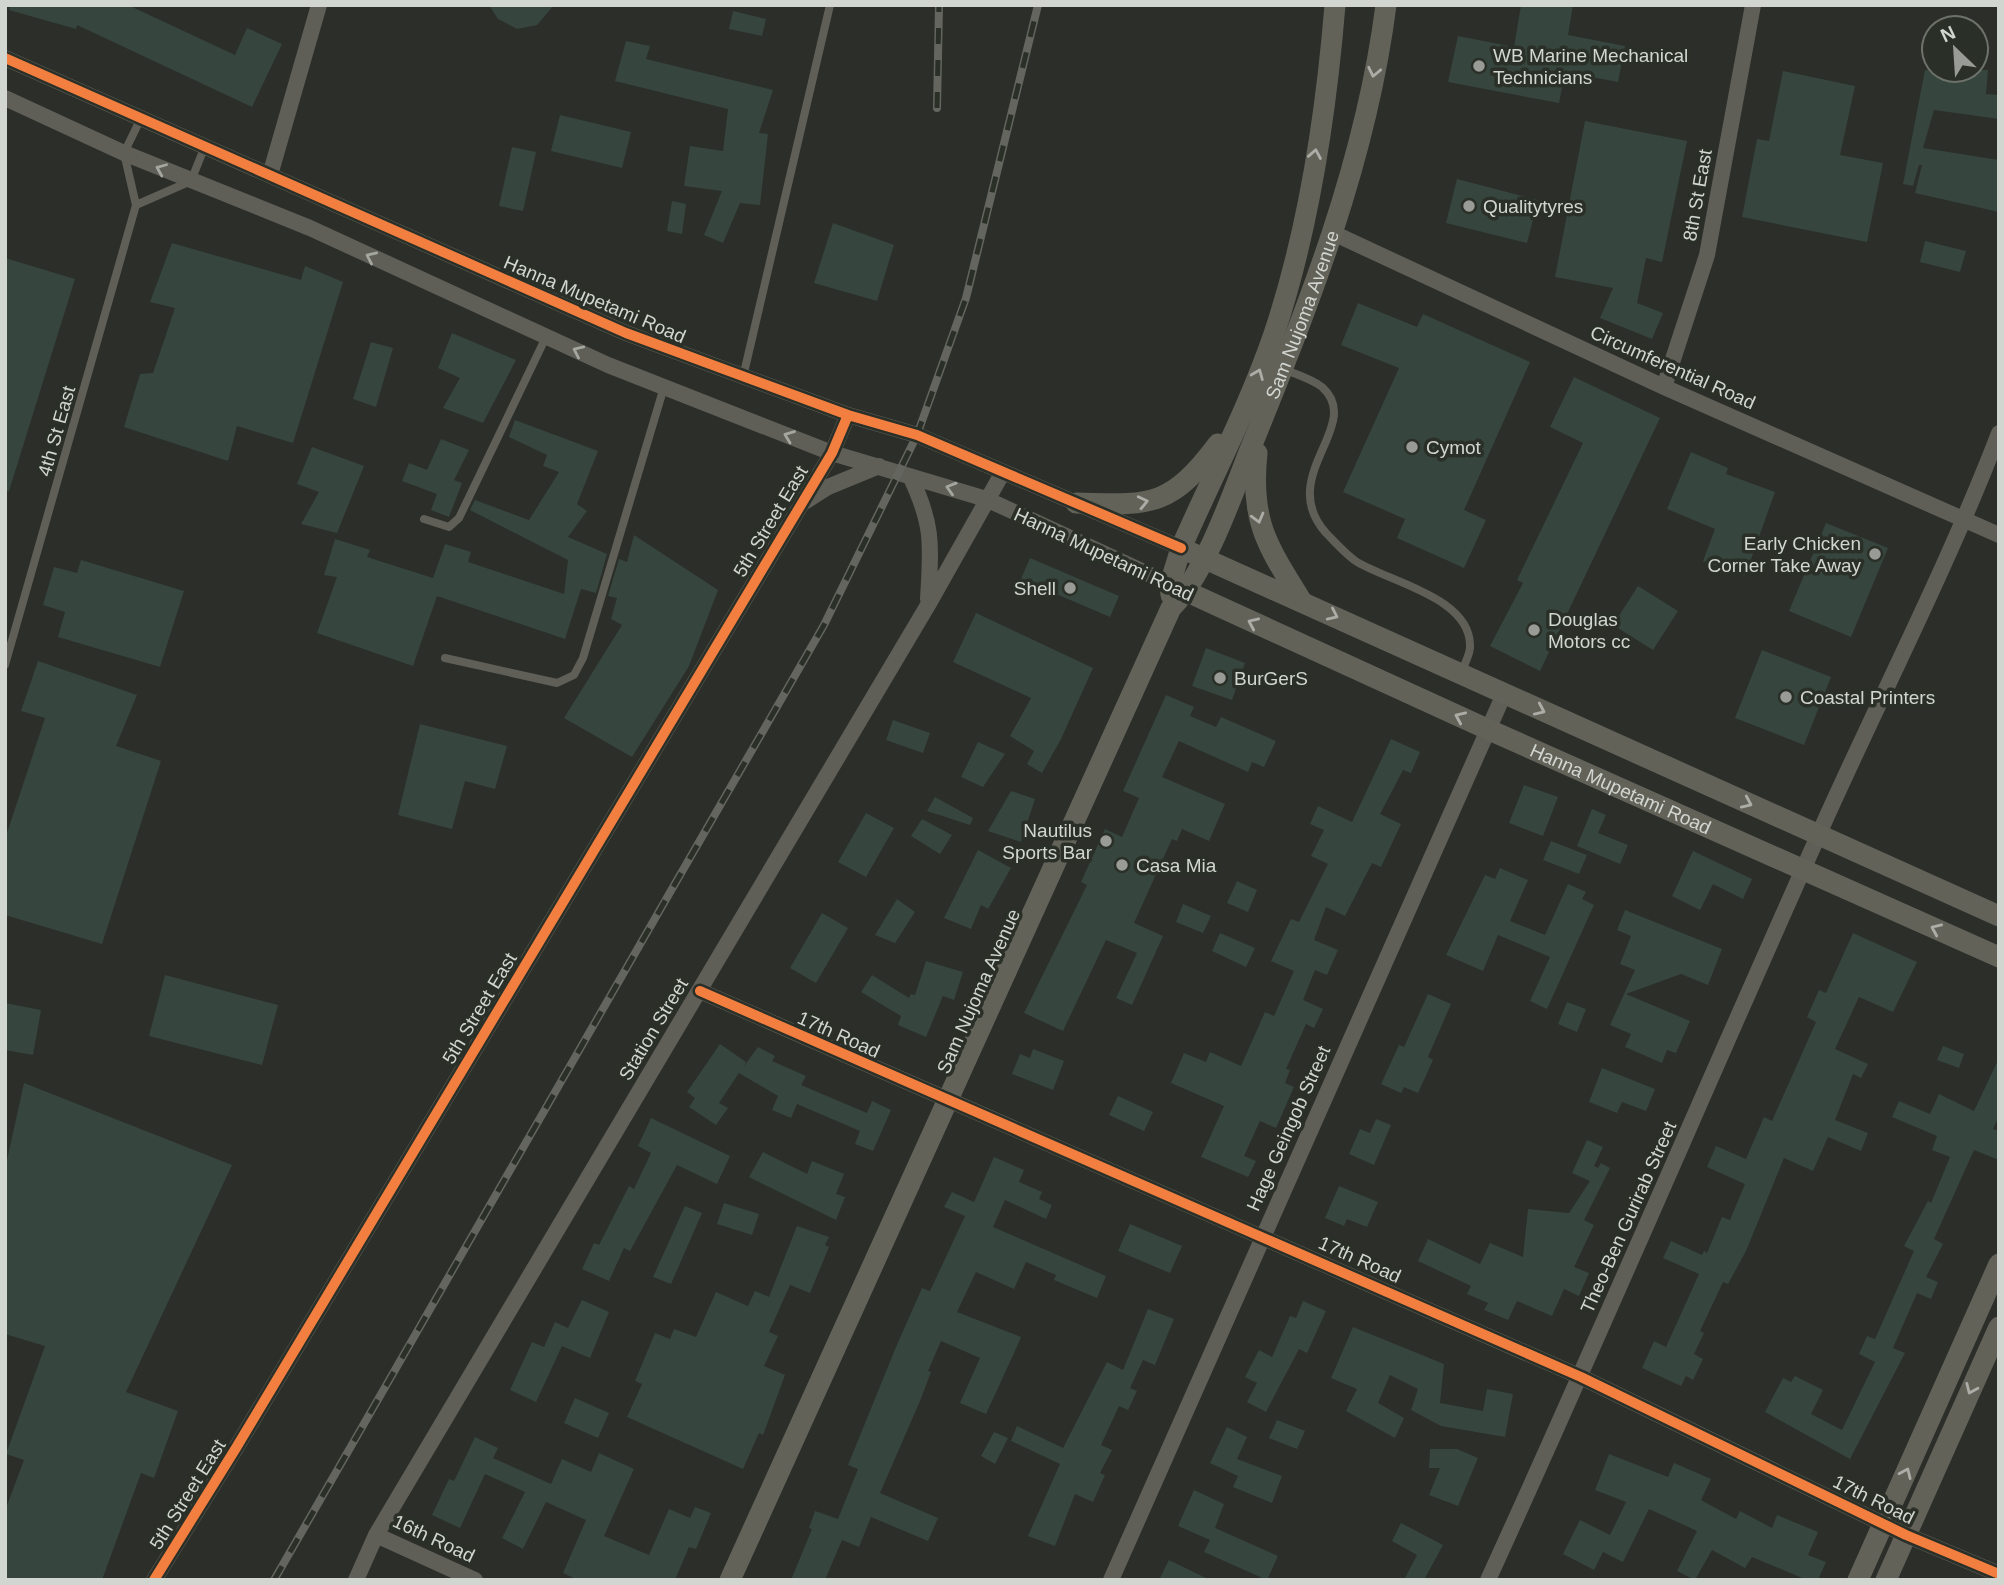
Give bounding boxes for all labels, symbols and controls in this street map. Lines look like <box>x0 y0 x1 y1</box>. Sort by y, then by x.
north arrow <box>1920 14 1990 84</box>
text: N <box>1937 22 1959 46</box>
place label: WB Marine Mechanical Technicians <box>1493 45 1688 88</box>
marker: WB Marine Mechanical Technicians <box>1471 58 1487 74</box>
one-way arrow <box>1367 66 1382 78</box>
street label: 8th St East <box>1679 147 1716 243</box>
one-way arrow <box>1307 148 1322 160</box>
one-way arrow <box>156 163 168 177</box>
place label: Qualitytyres <box>1483 196 1583 217</box>
marker: Qualitytyres <box>1461 198 1477 214</box>
street label: Sam Nujoma Avenue <box>1261 228 1343 402</box>
one-way arrow <box>366 251 378 265</box>
street label: Hanna Mupetami Road <box>501 252 689 347</box>
street label: Circumferential Road <box>1587 322 1759 413</box>
one-way arrow <box>573 346 585 360</box>
one-way arrow <box>1249 368 1263 380</box>
street label: 4th St East <box>34 383 80 479</box>
one-way arrow <box>784 431 796 445</box>
place label: Cymot <box>1426 437 1482 458</box>
marker: Cymot <box>1404 439 1420 455</box>
street label: 5th Street East <box>729 461 812 581</box>
one-way arrow <box>945 482 957 497</box>
one-way arrow <box>1137 496 1149 510</box>
street label: Hanna Mupetami Road <box>1011 504 1197 605</box>
one-way arrow <box>1250 512 1264 524</box>
place label: Early Chicken Corner Take Away <box>1708 533 1861 576</box>
marker: Early Chicken Corner Take Away <box>1867 546 1883 562</box>
place label: Shell <box>1014 578 1056 599</box>
marker: Shell <box>1062 580 1078 596</box>
one-way arrow <box>1326 607 1338 621</box>
place label: Douglas Motors cc <box>1548 609 1630 652</box>
one-way arrow <box>1248 617 1260 631</box>
marker: Douglas Motors cc <box>1526 622 1542 638</box>
place label: BurGerS <box>1234 668 1308 689</box>
marker: BurGerS <box>1212 670 1228 686</box>
place label: Coastal Printers <box>1800 687 1935 708</box>
marker: Coastal Printers <box>1778 689 1794 705</box>
one-way arrow <box>1532 702 1545 716</box>
one-way arrow <box>1455 711 1467 725</box>
street label: Hanna Mupetami Road <box>1527 740 1714 838</box>
one-way arrow <box>1740 795 1753 809</box>
place label: Nautilus Sports Bar <box>1002 820 1093 863</box>
marker: Nautilus Sports Bar <box>1098 833 1114 849</box>
place label: Casa Mia <box>1136 855 1217 876</box>
marker: Casa Mia <box>1114 857 1130 873</box>
street label: Sam Nujoma Avenue <box>933 906 1024 1077</box>
one-way arrow <box>1931 923 1943 937</box>
street label: 5th Street East <box>438 948 521 1068</box>
street label: Station Street <box>615 974 692 1084</box>
street label: 17th Road <box>794 1007 883 1062</box>
street label: Hage Geingob Street <box>1243 1042 1335 1214</box>
street label: Theo-Ben Gurirab Street <box>1577 1117 1681 1317</box>
street label: 17th Road <box>1315 1232 1404 1287</box>
one-way arrow <box>1965 1382 1979 1394</box>
street label: 5th Street East <box>145 1435 230 1553</box>
one-way arrow <box>1898 1467 1912 1480</box>
street label: 17th Road <box>1830 1471 1918 1528</box>
street label: 16th Road <box>390 1510 478 1566</box>

